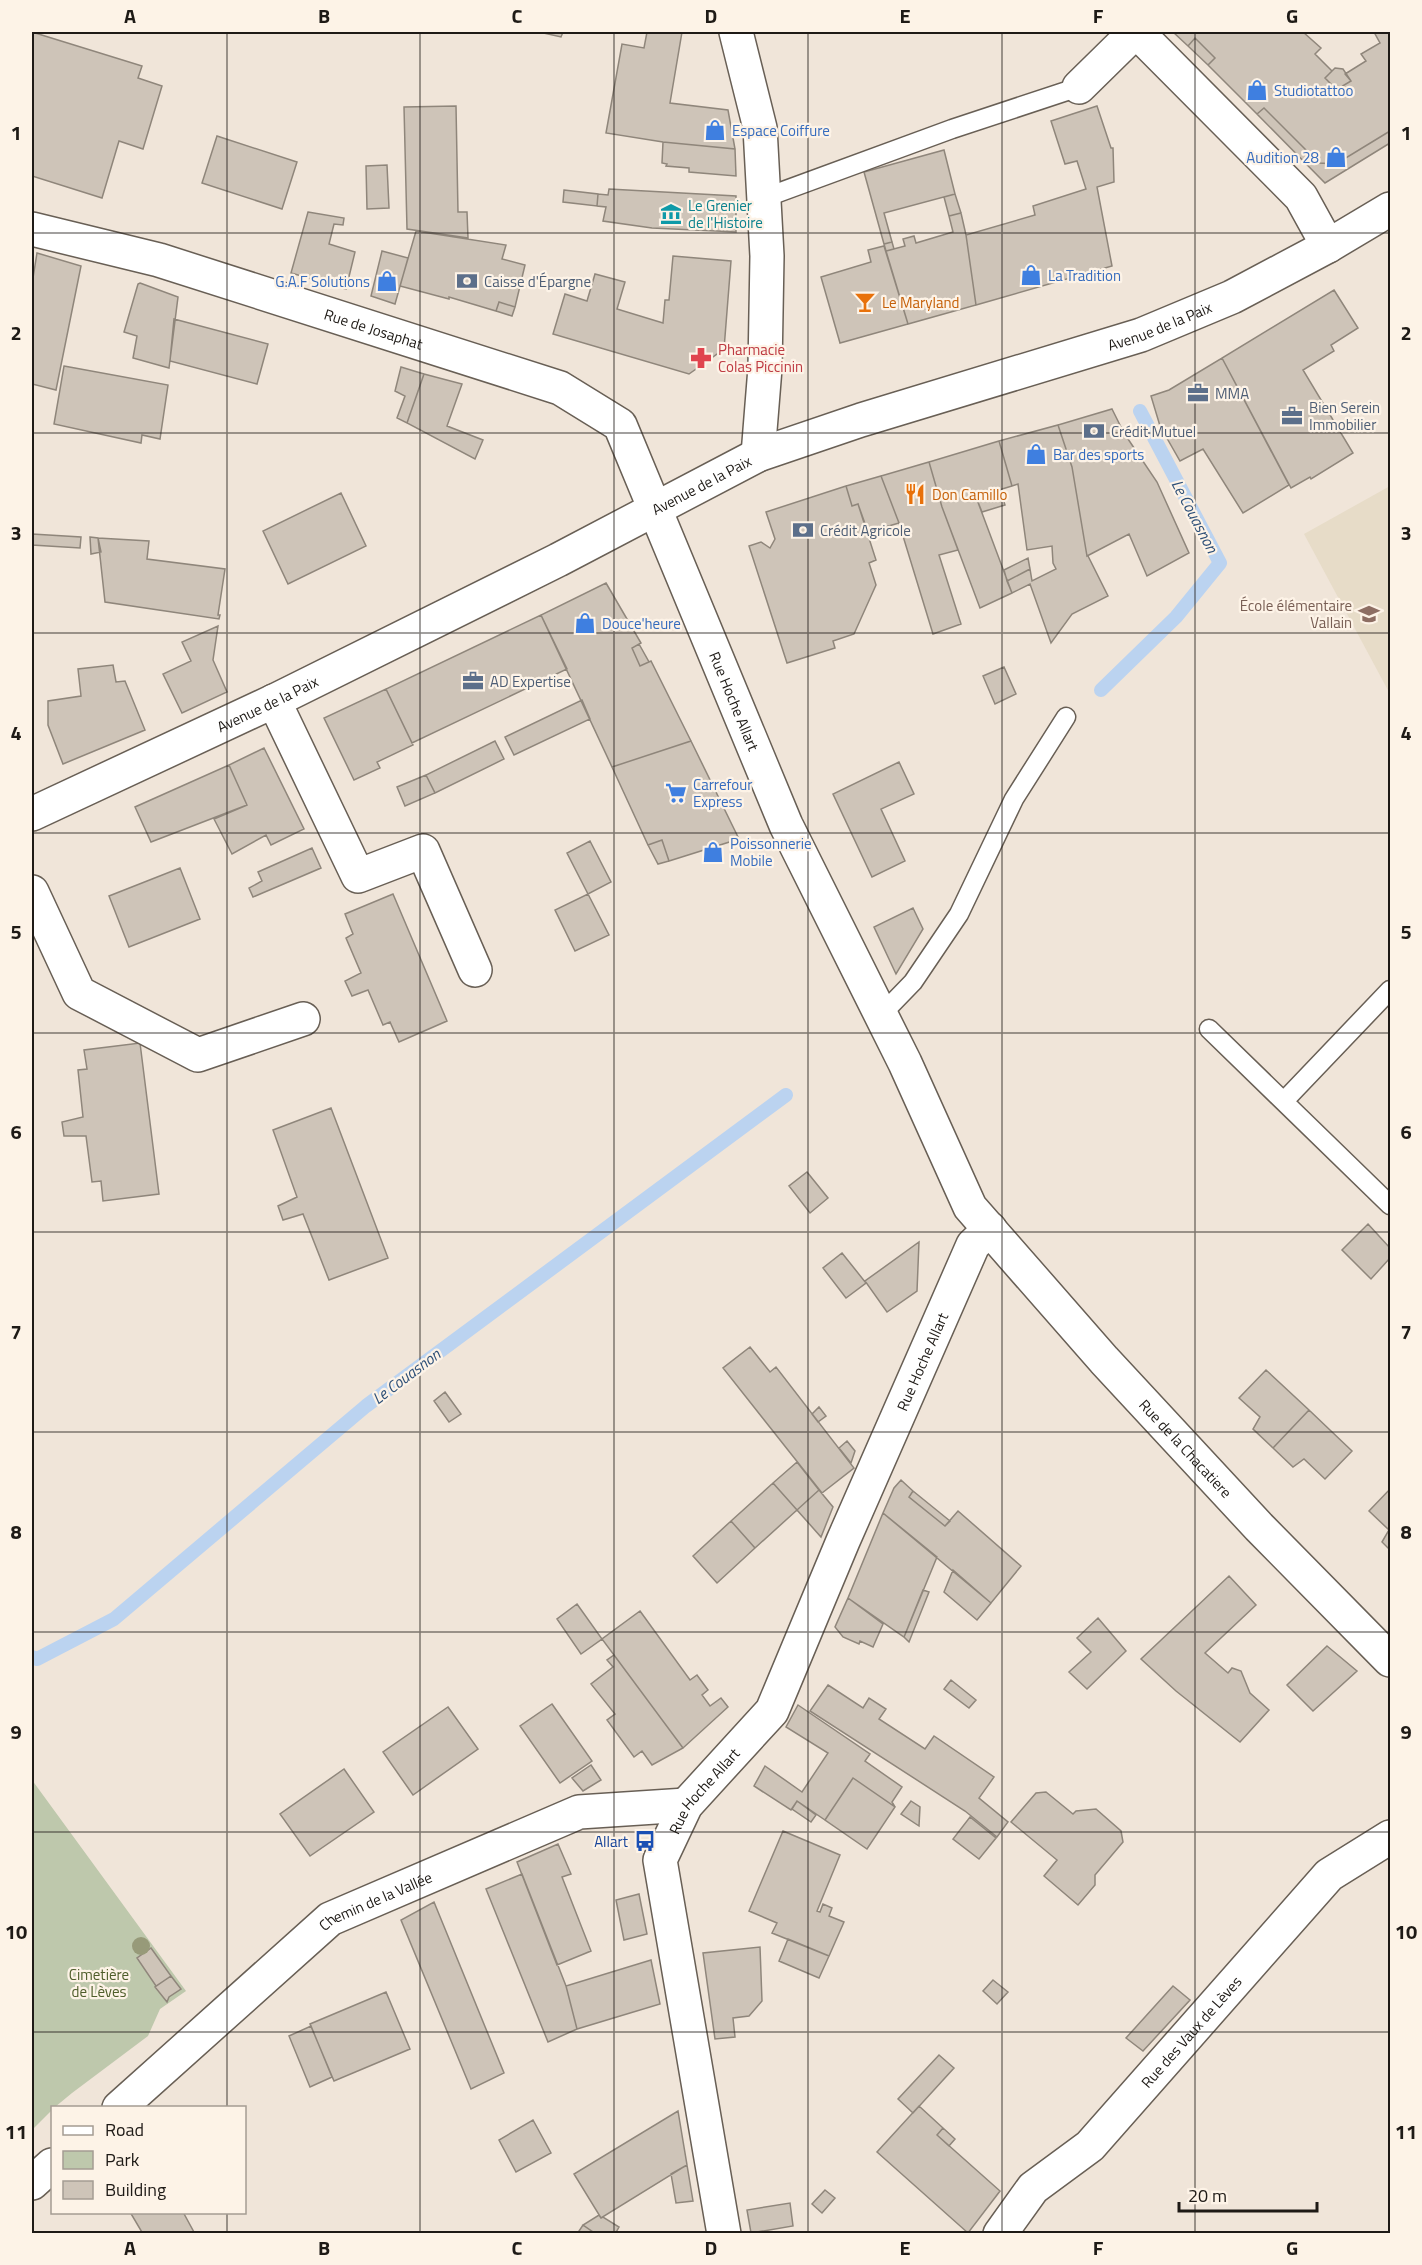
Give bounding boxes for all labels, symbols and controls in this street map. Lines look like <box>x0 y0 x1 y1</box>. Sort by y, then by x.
text: A <box>124 0 136 31</box>
text: B <box>318 0 330 31</box>
text: C <box>512 0 523 31</box>
text: D <box>705 0 717 31</box>
text: E <box>899 0 911 31</box>
text: F <box>1093 0 1104 31</box>
text: G <box>1286 0 1298 31</box>
shop icon: Studiotattoo <box>1245 78 1269 102</box>
place label: Studiotattoo <box>1274 79 1354 102</box>
text: 1 <box>10 117 22 148</box>
text: 1 <box>1400 117 1412 148</box>
shop icon: Espace Coiffure <box>703 118 727 142</box>
place label: Espace Coiffure <box>732 119 830 142</box>
shop icon: Audition 28 <box>1324 145 1348 169</box>
place label: Audition 28 <box>1246 146 1319 169</box>
place label: Le Grenier de l'Histoire <box>688 194 763 234</box>
museum icon: Le Grenier de l'Histoire <box>659 202 683 226</box>
shop icon: La Tradition <box>1019 263 1043 287</box>
place label: La Tradition <box>1048 264 1121 287</box>
shop icon: G.A.F Solutions <box>375 269 399 293</box>
bank icon: Caisse d'Épargne <box>455 269 479 293</box>
place label: G.A.F Solutions <box>275 270 370 293</box>
place label: Caisse d'Épargne <box>484 270 591 293</box>
bar icon: Le Maryland <box>853 290 877 314</box>
place label: Le Maryland <box>882 291 960 314</box>
street label: Avenue de la Paix <box>1105 295 1215 356</box>
street label: Rue de Josaphat <box>321 302 427 355</box>
text: 2 <box>10 317 22 348</box>
text: 2 <box>1400 317 1412 348</box>
place label: Pharmacie Colas Piccinin <box>718 338 803 378</box>
pharmacy icon: Pharmacie Colas Piccinin <box>689 346 713 370</box>
office icon: MMA <box>1186 381 1210 405</box>
place label: MMA <box>1215 382 1249 405</box>
place label: Bien Serein Immobilier <box>1309 396 1380 436</box>
office icon: Bien Serein Immobilier <box>1280 404 1304 428</box>
bank icon: Crédit Mutuel <box>1082 419 1106 443</box>
place label: Crédit Mutuel <box>1111 420 1196 443</box>
shop icon: Bar des sports <box>1024 442 1048 466</box>
place label: Bar des sports <box>1053 443 1144 466</box>
street label: Avenue de la Paix <box>647 449 755 520</box>
water label: Le Couasnon <box>1166 475 1225 558</box>
restaurant icon: Don Camillo <box>903 482 927 506</box>
place label: Don Camillo <box>932 483 1007 506</box>
text: 3 <box>10 517 22 548</box>
text: 3 <box>1400 517 1412 548</box>
bank icon: Crédit Agricole <box>791 518 815 542</box>
place label: Crédit Agricole <box>820 519 911 542</box>
place label: École élémentaire Vallain <box>1240 594 1352 634</box>
school or university icon: École élémentaire Vallain <box>1357 602 1381 626</box>
shop icon: Douce'heure <box>573 611 597 635</box>
place label: Douce'heure <box>602 612 681 635</box>
street label: Rue Hoche Allart <box>704 648 766 755</box>
street label: Avenue de la Paix <box>213 669 322 738</box>
office icon: AD Expertise <box>461 669 485 693</box>
place label: AD Expertise <box>490 670 571 693</box>
text: 4 <box>10 717 22 748</box>
text: 4 <box>1400 717 1412 748</box>
place label: Carrefour Express <box>693 773 752 813</box>
supermarket icon: Carrefour Express <box>664 781 688 805</box>
place label: Poissonnerie Mobile <box>730 832 812 872</box>
shop icon: Poissonnerie Mobile <box>701 840 725 864</box>
text: 5 <box>10 916 22 947</box>
text: 5 <box>1400 916 1412 947</box>
text: 6 <box>10 1116 22 1147</box>
text: 6 <box>1400 1116 1412 1147</box>
street label: Rue Hoche Allart <box>890 1308 954 1414</box>
text: 7 <box>10 1316 22 1347</box>
text: 7 <box>1400 1316 1412 1347</box>
water label: Le Couasnon <box>367 1342 446 1410</box>
street label: Rue de la Chacatiere <box>1134 1394 1238 1503</box>
text: 8 <box>10 1516 22 1547</box>
text: 8 <box>1400 1516 1412 1547</box>
text: 9 <box>10 1716 22 1747</box>
text: 9 <box>1400 1716 1412 1747</box>
street label: Rue Hoche Allart <box>662 1742 745 1838</box>
bus stop icon: Allart <box>633 1829 657 1853</box>
place label: Allart <box>594 1830 629 1853</box>
street label: Chemin de la Vallée <box>313 1865 435 1936</box>
text: 10 <box>5 1916 27 1947</box>
text: 10 <box>1395 1916 1417 1947</box>
park label: Cimetière de Lèves <box>69 1963 129 2003</box>
street label: Rue des Vaux de Lèves <box>1135 1970 1247 2093</box>
legend <box>51 2106 246 2214</box>
text: 11 <box>5 2116 27 2147</box>
text: Road <box>105 2116 144 2143</box>
text: 11 <box>1395 2116 1417 2147</box>
text: Park <box>105 2146 140 2173</box>
scale bar <box>1179 2175 1317 2213</box>
text: Building <box>105 2176 166 2203</box>
text: 20 m <box>1188 2182 1227 2209</box>
text: A <box>124 2232 136 2263</box>
text: B <box>318 2232 330 2263</box>
text: C <box>512 2232 523 2263</box>
text: D <box>705 2232 717 2263</box>
text: E <box>899 2232 911 2263</box>
text: F <box>1093 2232 1104 2263</box>
text: G <box>1286 2232 1298 2263</box>

